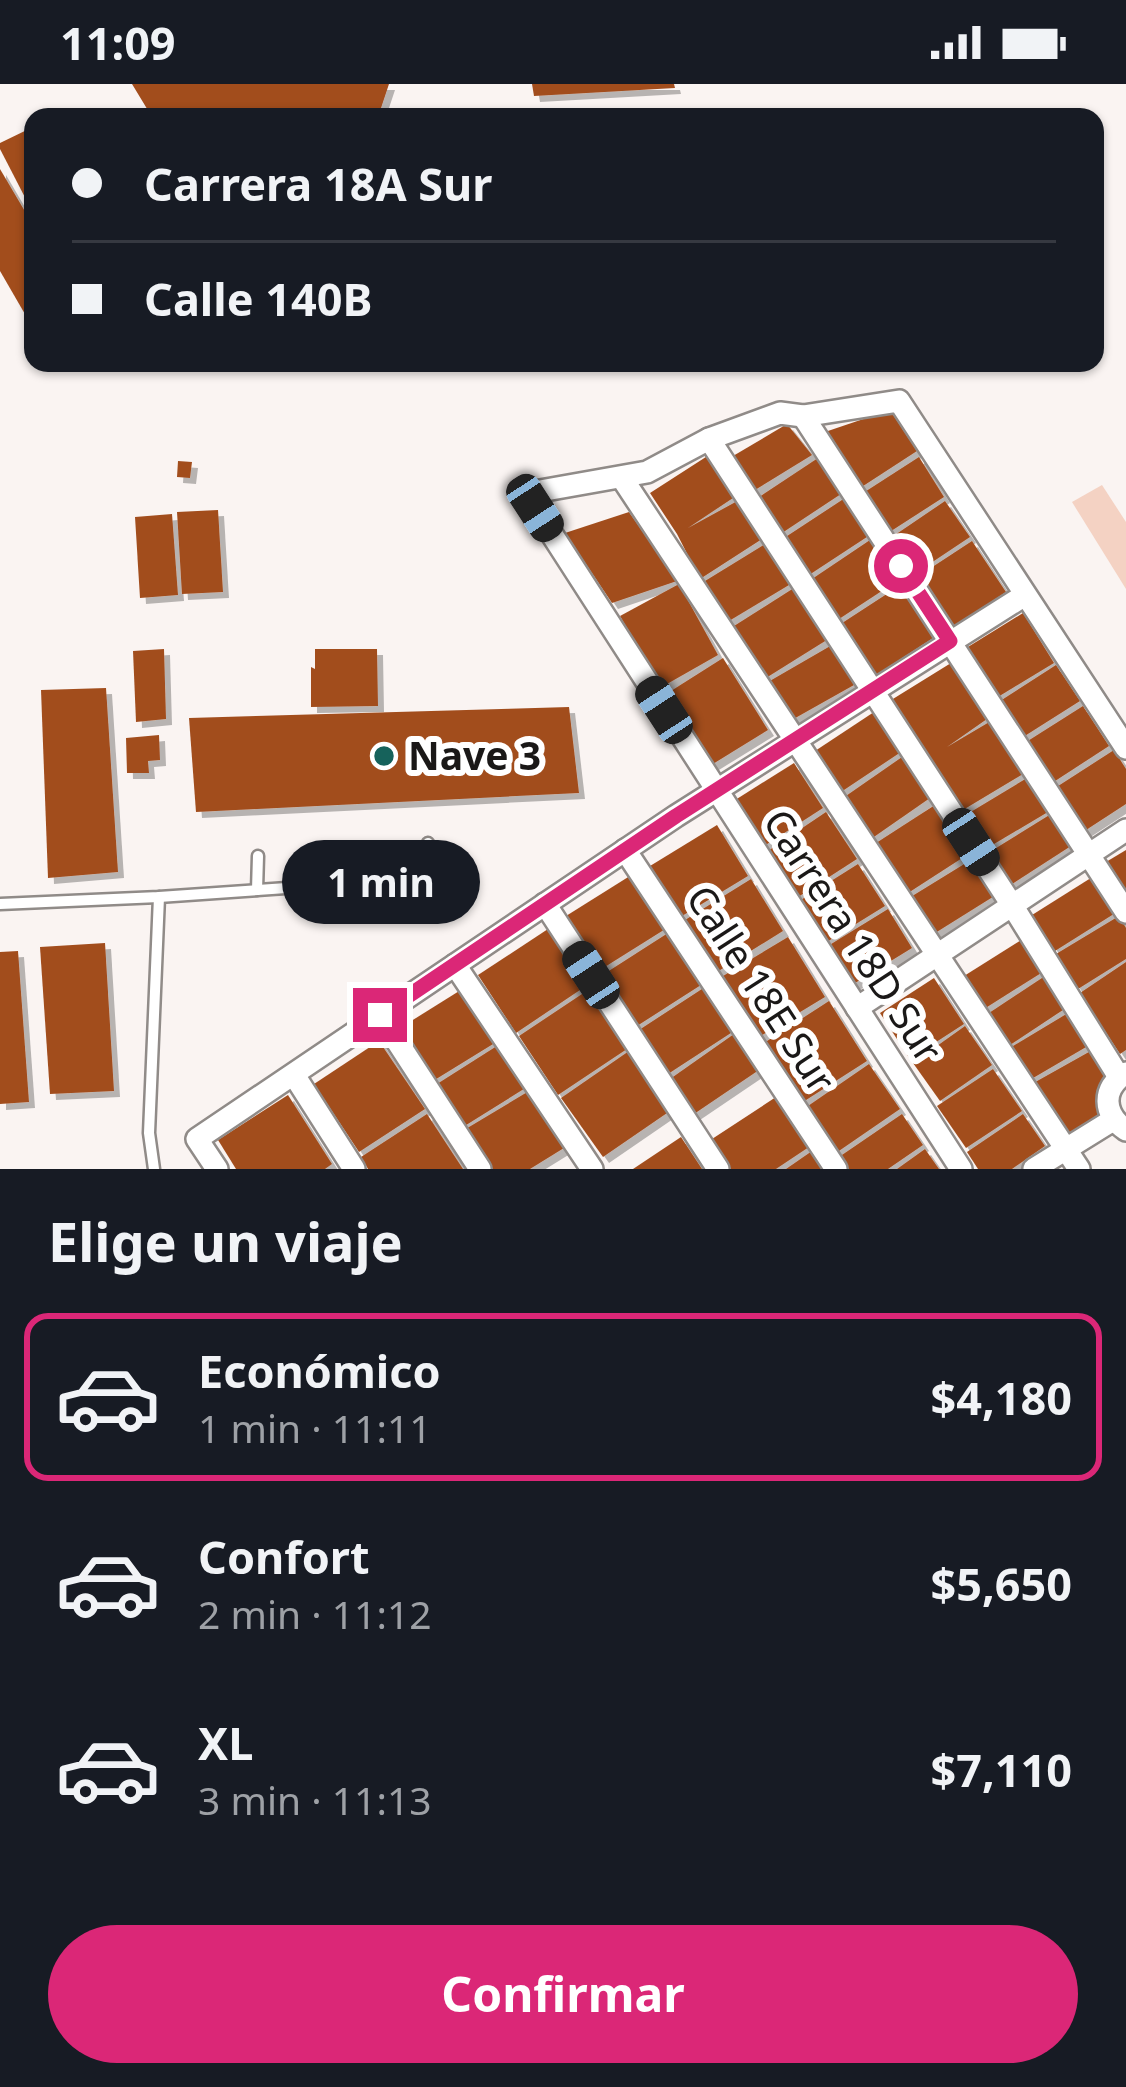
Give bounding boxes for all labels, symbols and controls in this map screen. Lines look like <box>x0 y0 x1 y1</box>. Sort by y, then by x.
text: 11:09 <box>60 12 176 73</box>
text: Carrera 18A Sur <box>144 153 492 214</box>
text: Calle 140B <box>144 268 372 329</box>
car <box>500 468 570 548</box>
route start <box>874 539 928 593</box>
car <box>629 670 699 750</box>
place label: Nave 3 <box>408 728 541 781</box>
marker: Nave 3 <box>371 743 397 769</box>
street label: Carrera 18D Sur <box>752 798 956 1072</box>
car <box>936 802 1006 882</box>
callout: 1 min <box>281 841 479 925</box>
text: 1 min <box>327 855 435 908</box>
street label: Calle 18E Sur <box>676 874 849 1102</box>
car <box>556 935 626 1015</box>
route end <box>353 988 407 1042</box>
text: Elige un viaje <box>48 1204 403 1278</box>
text: Económico <box>198 1340 441 1401</box>
icon: car <box>54 1343 162 1451</box>
text: $4,180 <box>930 1367 1072 1428</box>
text: 1 min · 11:11 <box>198 1401 432 1454</box>
text: Confort <box>198 1526 369 1587</box>
icon: car <box>54 1529 162 1637</box>
text: $5,650 <box>930 1553 1072 1614</box>
text: 2 min · 11:12 <box>198 1587 432 1640</box>
text: XL <box>198 1712 253 1773</box>
icon: car <box>54 1715 162 1823</box>
text: $7,110 <box>930 1739 1072 1800</box>
text: 3 min · 11:13 <box>198 1773 432 1826</box>
button: Confirmar <box>48 1925 1078 2063</box>

